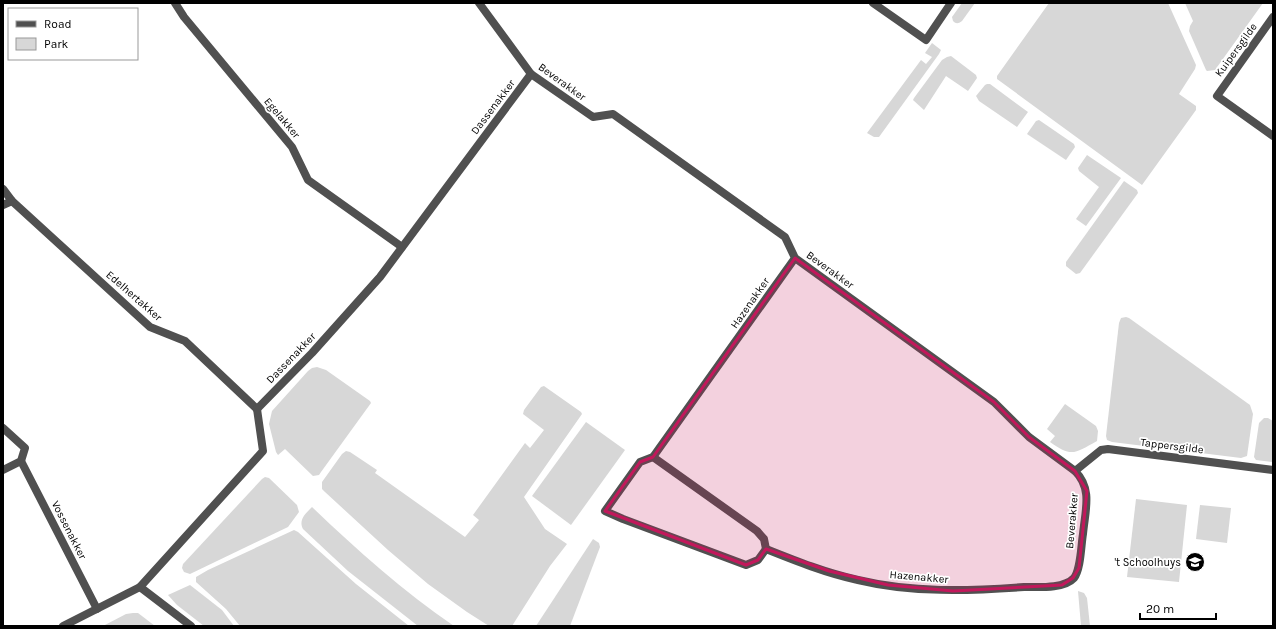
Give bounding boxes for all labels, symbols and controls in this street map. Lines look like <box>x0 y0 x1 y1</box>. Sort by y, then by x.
legend <box>8 8 138 60</box>
text: Road <box>44 17 72 31</box>
street label: Kuipersgilde <box>1212 20 1260 79</box>
text: Park <box>44 37 69 51</box>
street label: Beverakker <box>536 60 588 104</box>
street label: Dassenakker <box>468 77 518 137</box>
street label: Egelakker <box>261 95 303 141</box>
street label: Beverakker <box>804 248 856 292</box>
street label: Edelhertakker <box>103 268 165 324</box>
street label: Hazenakker <box>728 275 772 331</box>
street label: Dassenakker <box>264 330 318 386</box>
street label: Tappersgilde <box>1140 436 1205 456</box>
street label: Beverakker <box>1063 493 1081 549</box>
street label: Vossenakker <box>49 499 89 561</box>
school or university icon: 't Schoolhuys <box>1184 551 1206 573</box>
place label: 't Schoolhuys <box>1114 556 1181 569</box>
street label: Hazenakker <box>889 568 949 586</box>
scale bar <box>1140 595 1216 621</box>
text: 20 m <box>1146 602 1174 616</box>

